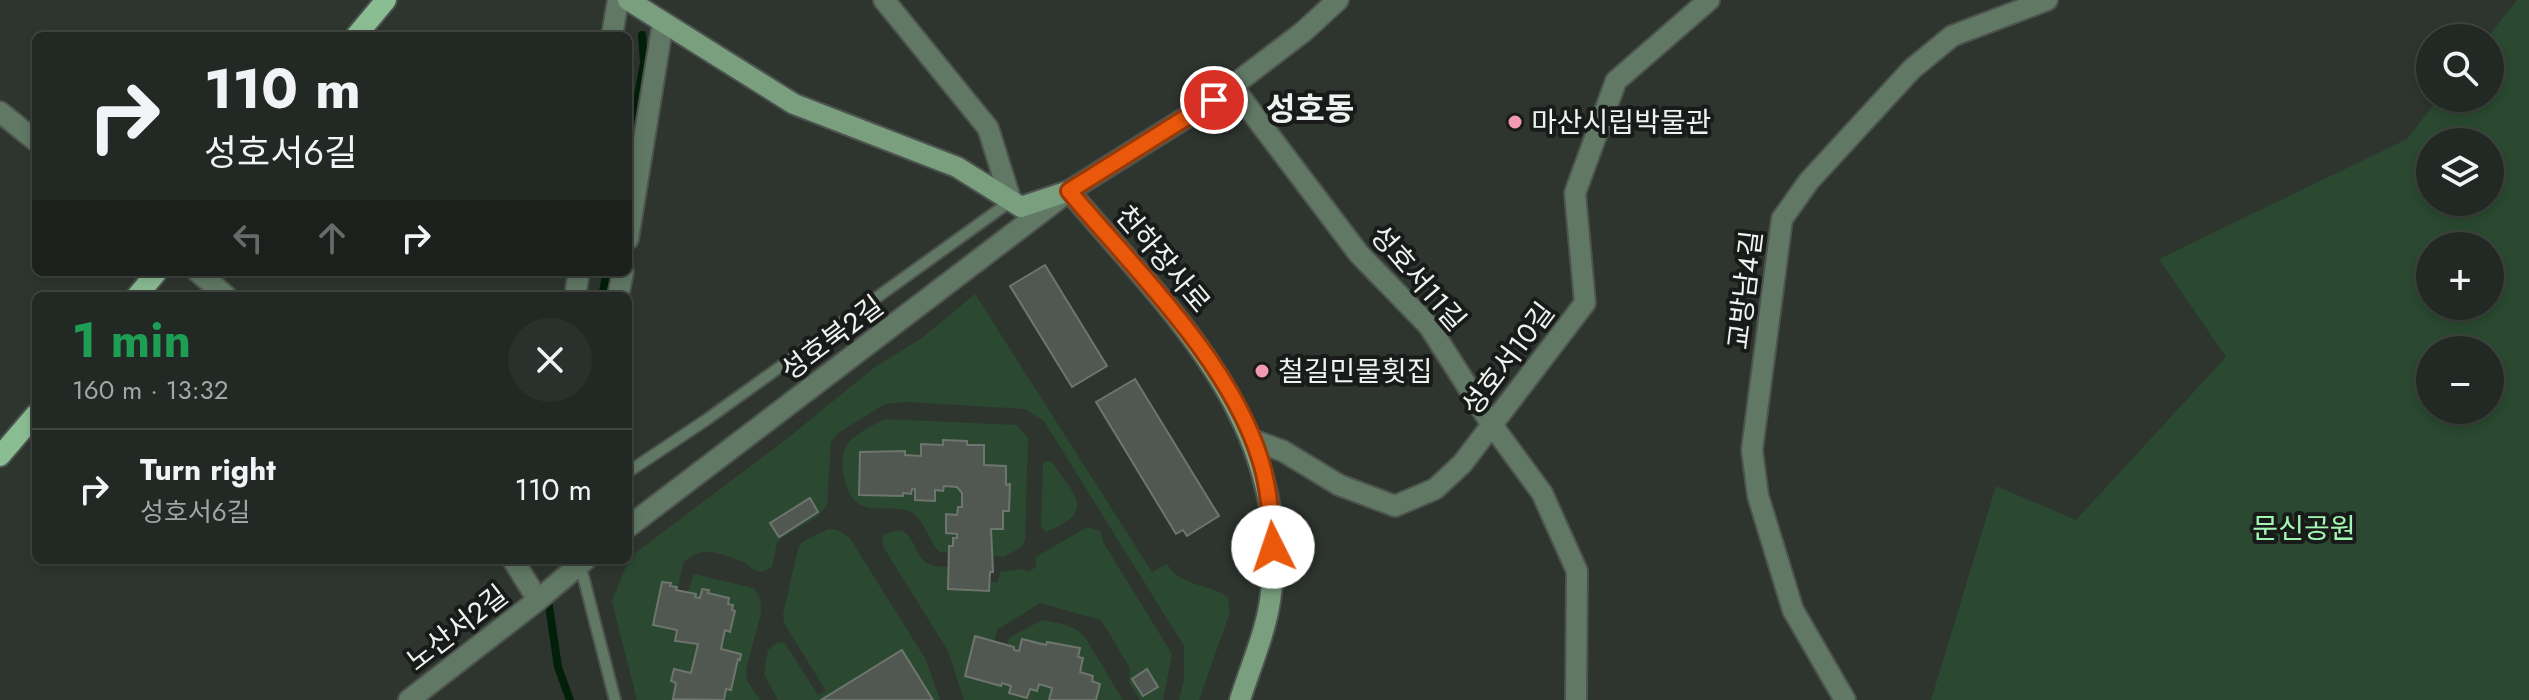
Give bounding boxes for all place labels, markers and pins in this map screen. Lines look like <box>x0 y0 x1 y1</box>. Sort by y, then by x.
pin <box>1180 66 1248 134</box>
place label: 마산시립박물관 <box>1531 102 1711 143</box>
marker: 마산시립박물관 <box>1506 113 1524 131</box>
place label: 철길민물횟집 <box>1278 351 1433 392</box>
marker: 철길민물횟집 <box>1253 362 1271 380</box>

